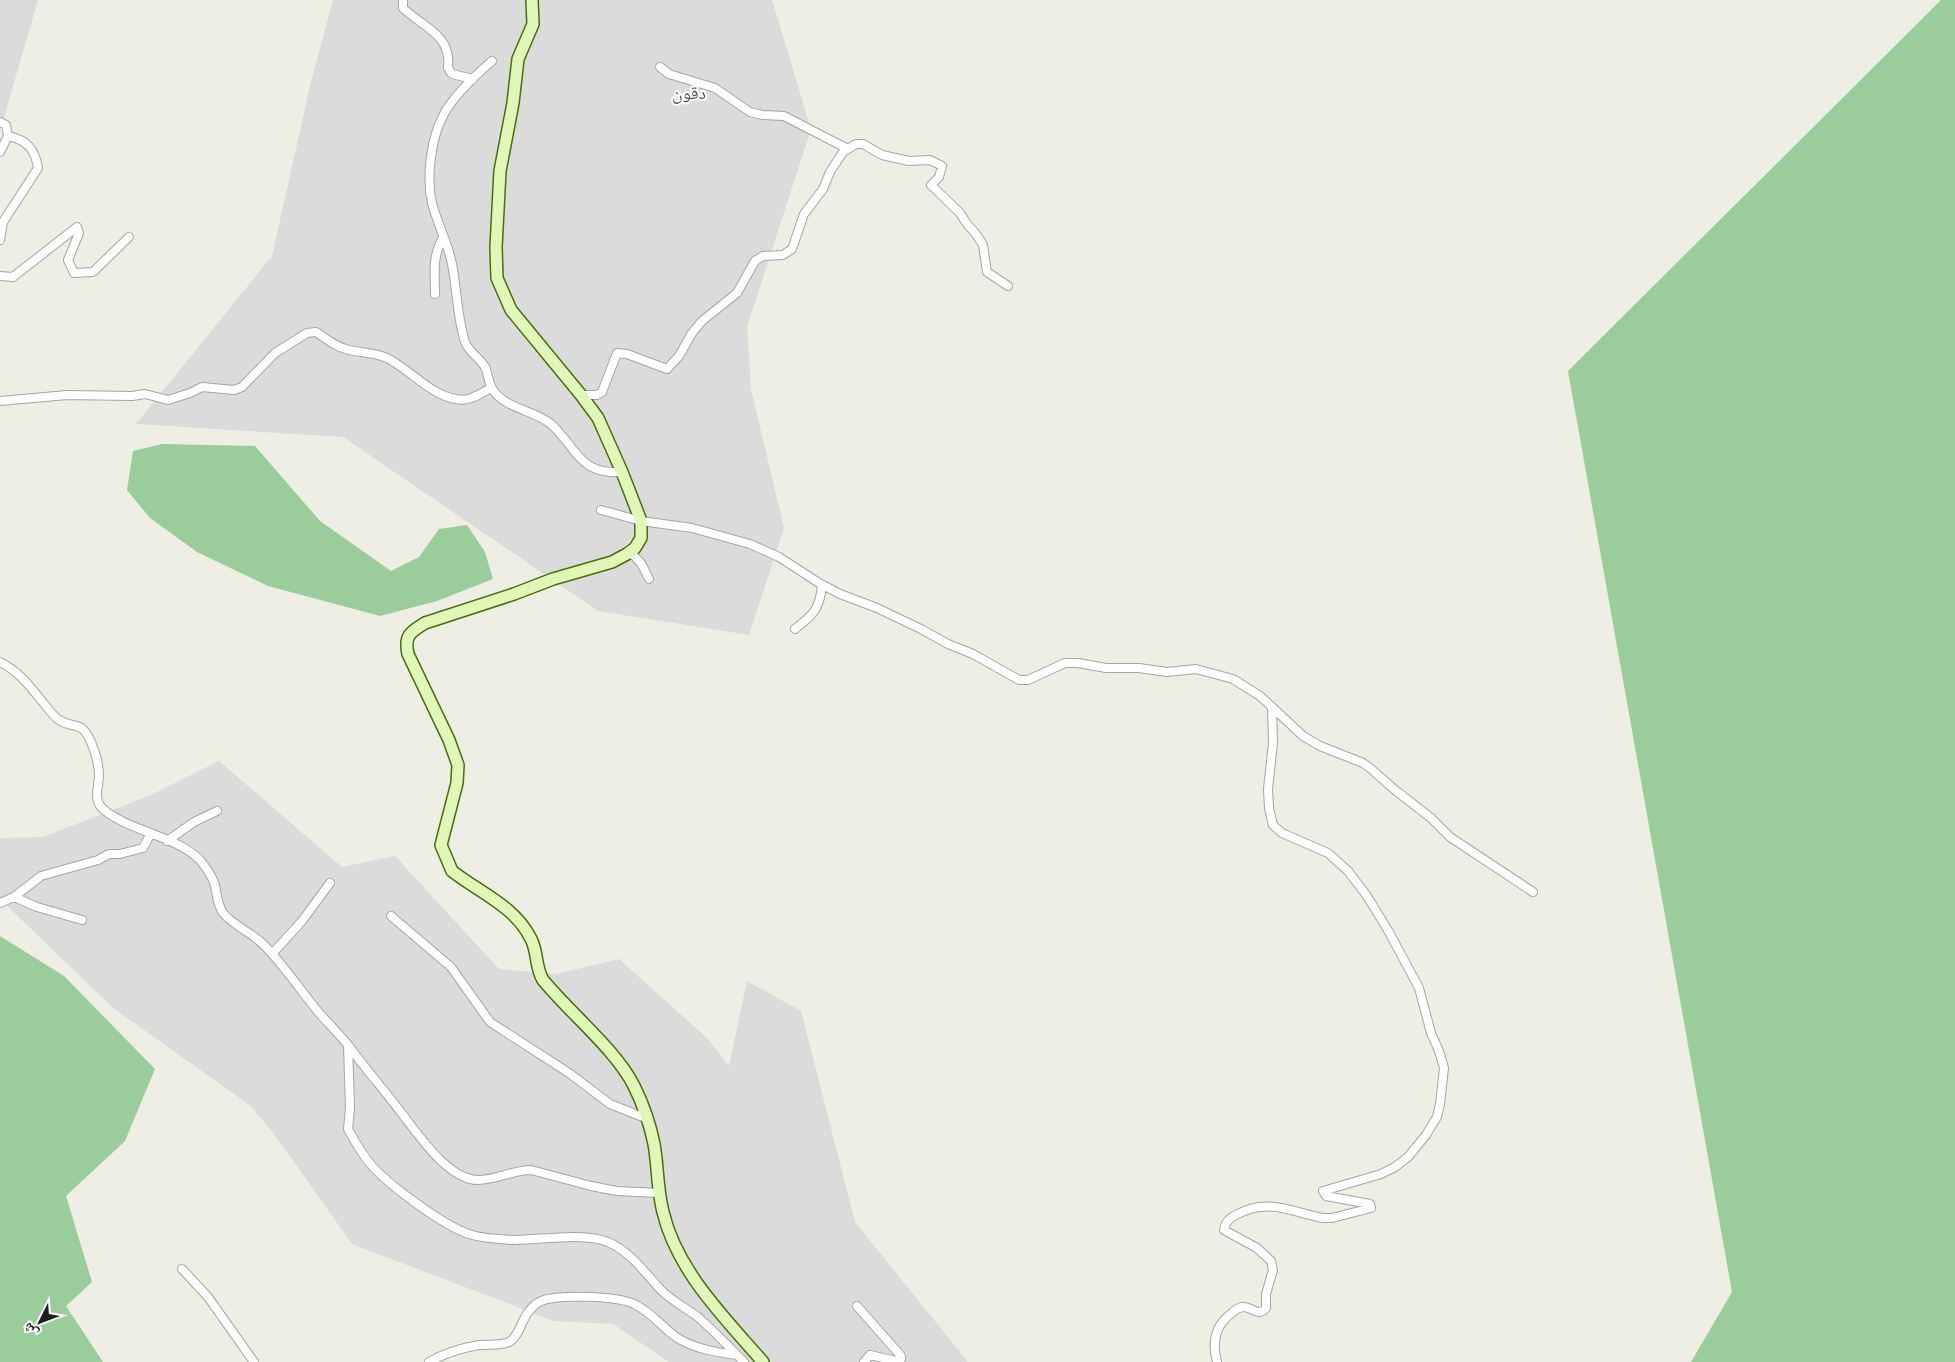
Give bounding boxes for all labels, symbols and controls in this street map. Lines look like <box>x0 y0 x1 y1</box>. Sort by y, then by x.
district label: دقون <box>672 81 706 104</box>
north arrow <box>15 1297 65 1347</box>
text: ش <box>19 1319 42 1342</box>

